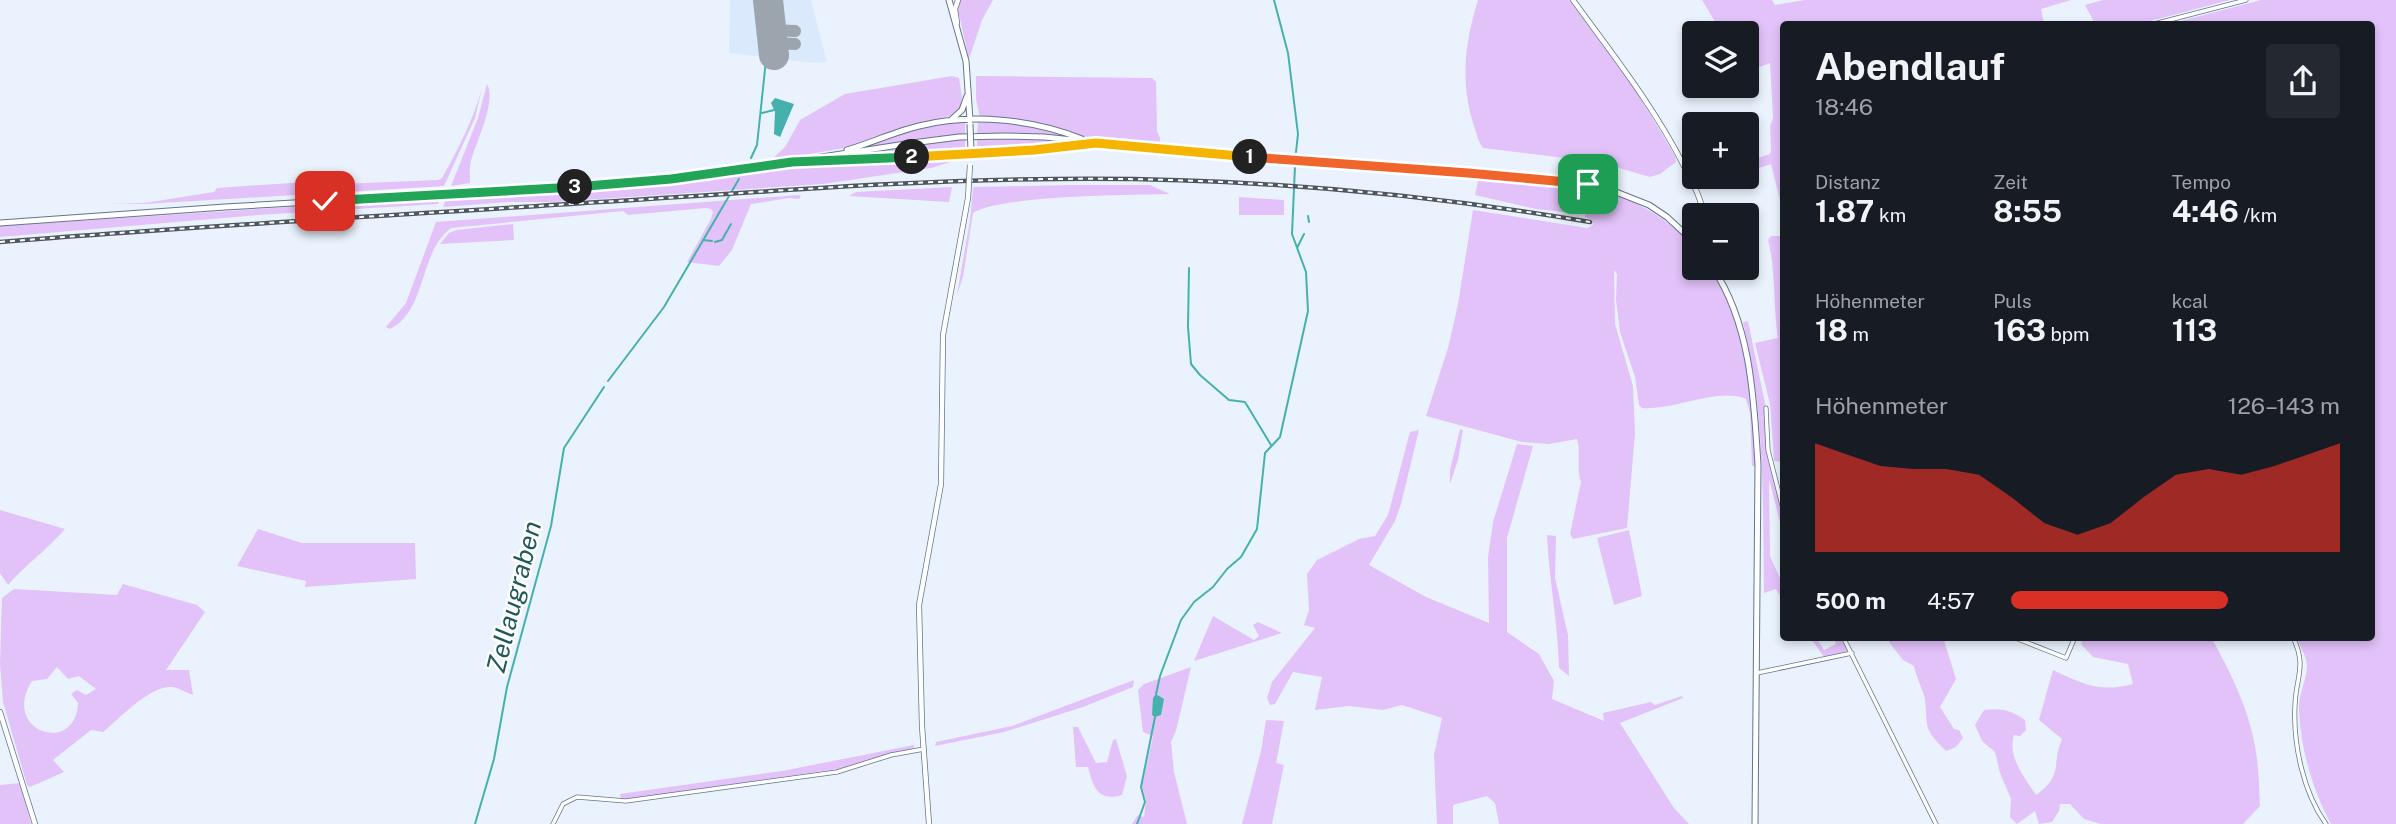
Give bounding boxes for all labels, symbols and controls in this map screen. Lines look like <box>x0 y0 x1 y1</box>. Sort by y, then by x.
map controls <box>1682 21 1759 280</box>
button: layers <box>1682 21 1759 98</box>
text: Abendlauf <box>1815 44 2005 89</box>
button: share <box>2266 44 2340 118</box>
text: 18:46 <box>1815 93 1873 120</box>
button: + <box>1682 112 1759 189</box>
pin: 2 <box>894 140 930 174</box>
pin: 1 <box>1232 140 1268 174</box>
text: 2 <box>905 145 918 167</box>
text: 1 <box>1245 145 1254 167</box>
pin <box>1558 154 1618 214</box>
icon: arrive <box>1569 165 1607 203</box>
pin: 3 <box>558 170 592 204</box>
pin <box>295 171 355 231</box>
text: Distanz <box>1815 171 1880 193</box>
text: Zeit <box>1993 171 2028 193</box>
text: Tempo <box>2172 171 2231 193</box>
text: 3 <box>568 175 581 197</box>
icon: check <box>306 182 344 220</box>
text: 1.87 <box>1815 193 1874 229</box>
text: 8:55 <box>1993 193 2062 229</box>
text: 4:46 <box>2172 193 2239 229</box>
button: − <box>1682 203 1759 280</box>
text: km <box>1874 204 1906 226</box>
text: /km <box>2239 204 2277 226</box>
text: Höhenmeter <box>1815 290 1925 312</box>
text: Puls <box>1993 290 2032 312</box>
text: kcal <box>2172 290 2208 312</box>
text: 18 <box>1815 312 1848 348</box>
text: 163 <box>1993 312 2046 348</box>
text: 113 <box>2172 312 2217 348</box>
text: m <box>1848 323 1869 345</box>
text: bpm <box>2046 323 2090 345</box>
text: Höhenmeter <box>1815 392 1948 419</box>
text: 126–143 m <box>2228 392 2340 419</box>
water label: Zellaugraben <box>480 518 547 676</box>
text: 500 m <box>1815 587 1886 614</box>
text: 4:57 <box>1927 587 1975 614</box>

